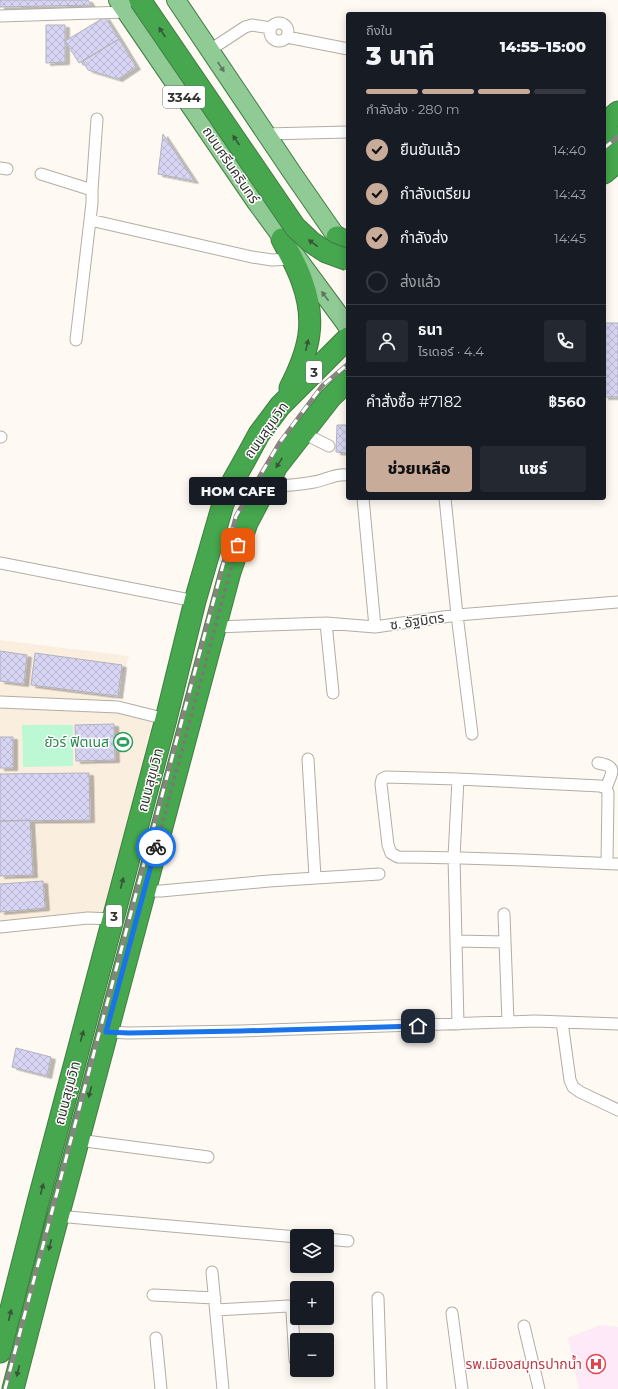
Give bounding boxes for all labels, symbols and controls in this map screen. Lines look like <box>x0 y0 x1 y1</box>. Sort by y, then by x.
text: ถึงใน <box>366 22 392 38</box>
one-way arrow <box>158 27 166 38</box>
text: 14:55–15:00 <box>500 37 586 56</box>
text: 3 นาที <box>366 40 435 72</box>
one-way arrow <box>218 61 225 73</box>
road number: 3344 <box>163 86 205 108</box>
text: กำลังส่ง · 280 m <box>366 101 459 117</box>
street label: ถนนศรีนครินทร์ <box>199 123 264 208</box>
one-way arrow <box>232 134 239 146</box>
icon: check <box>366 139 388 161</box>
text: ยืนยันแล้ว <box>400 140 461 159</box>
text: 14:40 <box>553 142 586 158</box>
icon: check <box>366 183 388 205</box>
text: กำลังเตรียม <box>400 184 471 203</box>
text: 14:43 <box>554 186 586 202</box>
icon: check <box>366 227 388 249</box>
text: กำลังส่ง <box>400 228 448 247</box>
text: 14:45 <box>554 230 586 246</box>
one-way arrow <box>308 239 318 247</box>
text: ส่งแล้ว <box>400 272 441 291</box>
one-way arrow <box>321 291 329 302</box>
button: person <box>366 320 408 362</box>
text: ธนา <box>418 320 443 339</box>
button: phone <box>544 320 586 362</box>
one-way arrow <box>305 339 311 351</box>
text: ไรเดอร์ · 4.4 <box>418 343 484 359</box>
road number: 3 <box>306 361 322 383</box>
text: คำสั่งซื้อ #7182 <box>366 392 462 411</box>
text: ฿560 <box>549 392 586 411</box>
street label: ถนนสุขุมวิท <box>240 398 292 462</box>
button: ช่วยเหลือ <box>366 446 472 492</box>
button: แชร์ <box>480 446 586 492</box>
one-way arrow <box>276 458 283 469</box>
callout: HOM CAFE <box>189 477 287 505</box>
text: HOM CAFE <box>201 483 275 499</box>
pin <box>221 528 255 562</box>
icon: bag <box>227 534 249 556</box>
street label: ซ. อัฐมิตร <box>389 608 445 634</box>
sports icon: ยัวร์ ฟิตเนส <box>112 731 134 753</box>
place label: ยัวร์ ฟิตเนส <box>44 733 109 751</box>
street label: ถนนสุขุมวิท <box>133 746 167 814</box>
courier <box>136 827 176 867</box>
icon: bike <box>145 836 167 858</box>
one-way arrow <box>119 877 125 889</box>
road number: 3 <box>106 905 122 927</box>
pin <box>401 1009 435 1043</box>
icon: home <box>407 1015 429 1037</box>
one-way arrow <box>79 1030 85 1042</box>
street label: ถนนสุขุมวิท <box>50 1059 84 1127</box>
one-way arrow <box>87 1086 93 1098</box>
one-way arrow <box>39 1183 45 1195</box>
map controls <box>290 1229 334 1377</box>
button: layers <box>290 1229 334 1273</box>
one-way arrow <box>47 1239 53 1251</box>
button: + <box>290 1281 334 1325</box>
one-way arrow <box>7 1309 13 1321</box>
button: − <box>290 1333 334 1377</box>
hospital icon: รพ.เมืองสมุทรปากน้ำ <box>585 1353 607 1375</box>
place label: รพ.เมืองสมุทรปากน้ำ <box>465 1354 582 1373</box>
one-way arrow <box>15 1365 21 1377</box>

